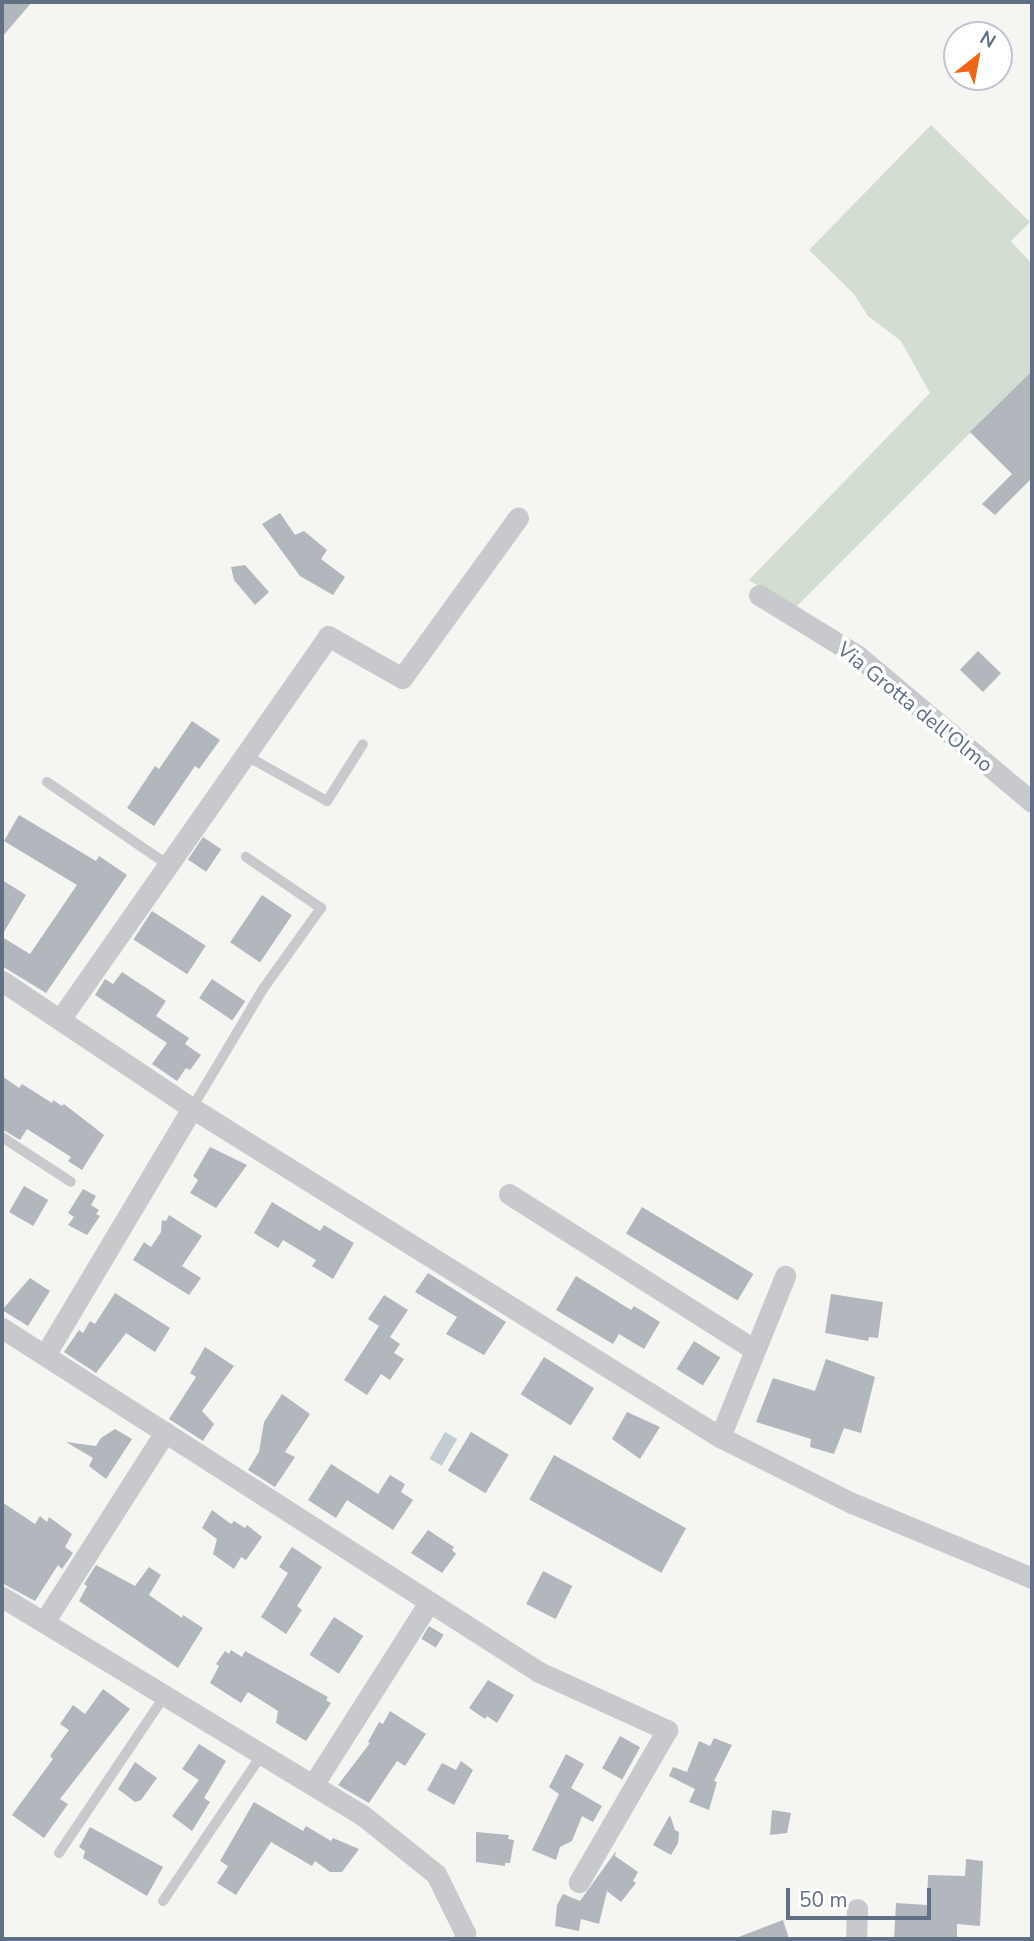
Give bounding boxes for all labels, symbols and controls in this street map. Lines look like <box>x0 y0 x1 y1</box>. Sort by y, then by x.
north arrow <box>943 21 1013 91</box>
text: N <box>975 25 1001 55</box>
street label: Via Grotta dell'Olmo <box>832 637 998 777</box>
scale bar <box>789 1874 934 1918</box>
text: 50 m <box>799 1886 848 1914</box>

